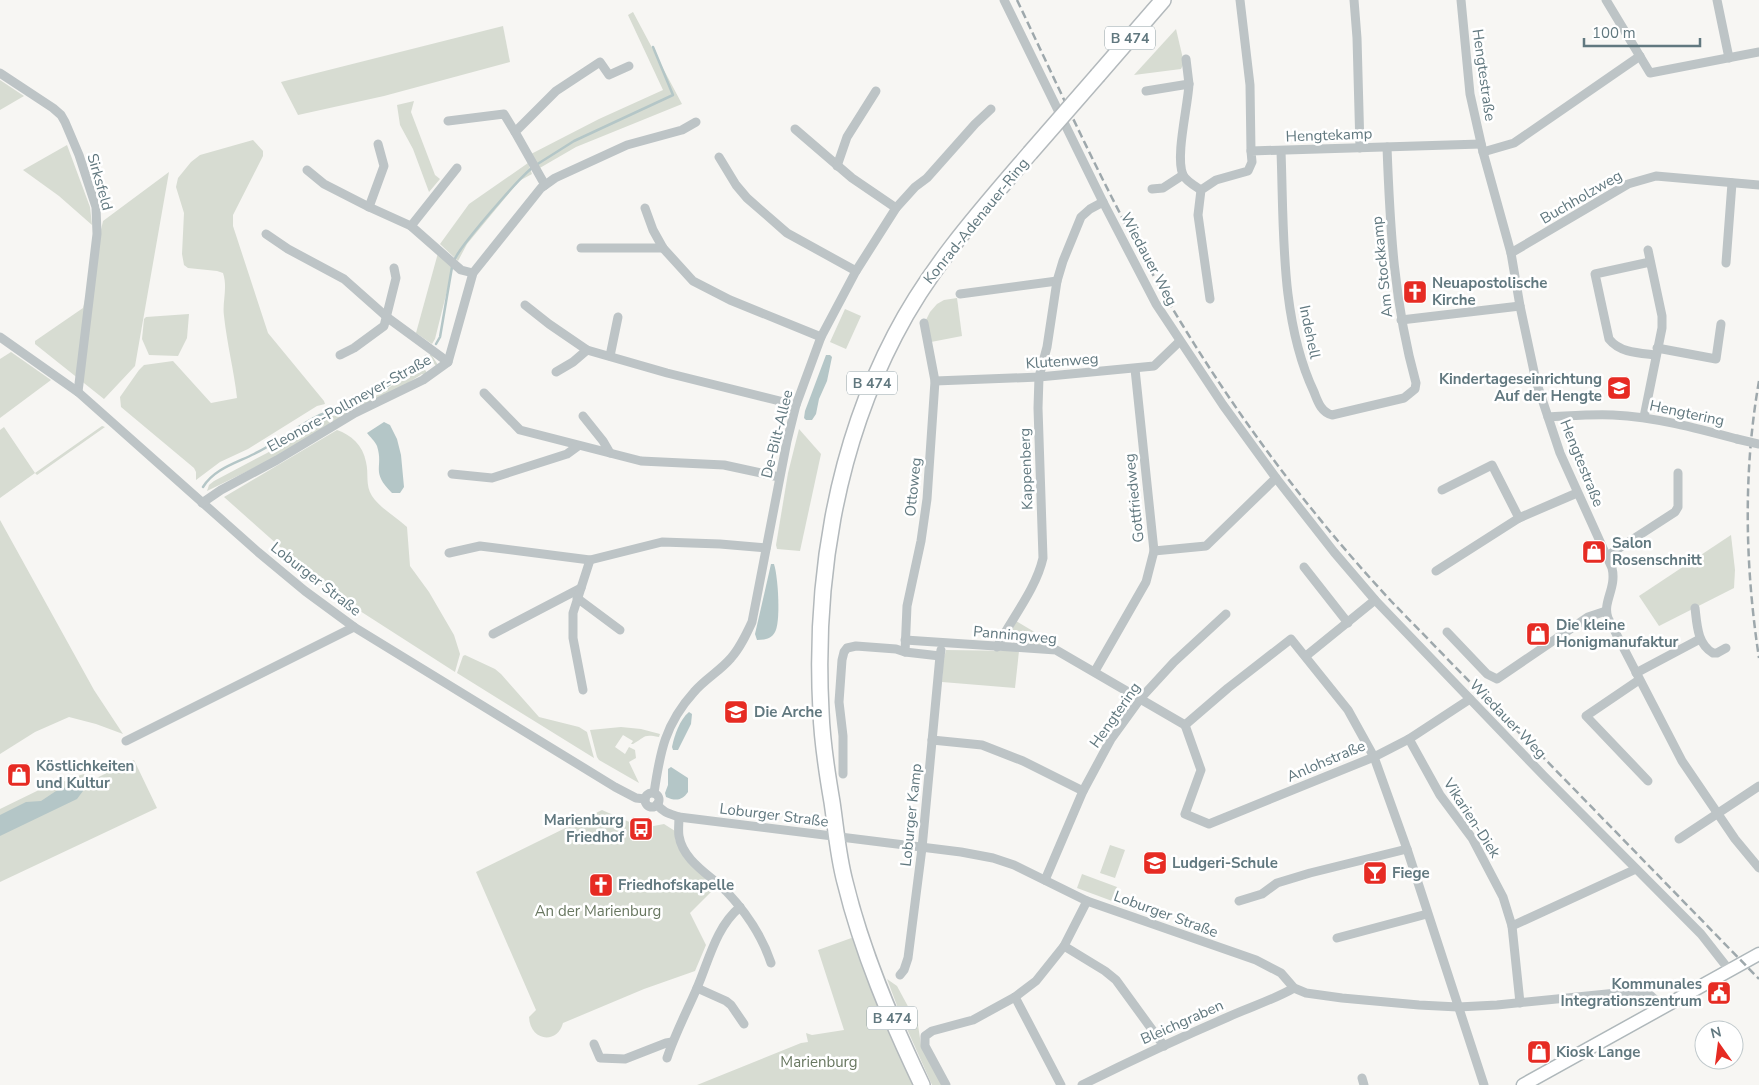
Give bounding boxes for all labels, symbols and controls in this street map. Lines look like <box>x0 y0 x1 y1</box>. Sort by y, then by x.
scale bar <box>1584 15 1700 47</box>
text: 100 m <box>1592 23 1636 43</box>
road number: B 474 <box>1105 26 1155 49</box>
street label: Hengtestraße <box>1468 28 1500 122</box>
street label: Hengtekamp <box>1285 123 1373 147</box>
street label: Sirksfeld <box>82 151 118 213</box>
street label: Konrad-Adenauer-Ring <box>919 154 1033 288</box>
street label: Buchholzweg <box>1536 165 1626 229</box>
street label: Wiedauer Weg <box>1116 209 1182 309</box>
street label: Am Stockkamp <box>1367 215 1397 319</box>
place label: Neuapostolische Kirche <box>1432 273 1547 310</box>
church icon: Neuapostolische Kirche <box>1402 279 1428 305</box>
street label: Indehell <box>1295 303 1326 361</box>
street label: Klutenweg <box>1025 348 1099 374</box>
street label: Eleonore-Pollmeyer-Straße <box>263 349 435 457</box>
place label: Kindertageseinrichtung Auf der Hengte <box>1439 369 1602 406</box>
road number: B 474 <box>847 372 897 394</box>
school or university icon: Kindertageseinrichtung Auf der Hengte <box>1606 375 1632 401</box>
street label: De-Bilt-Allee <box>756 388 798 480</box>
street label: Hengtering <box>1648 395 1726 431</box>
street label: Hengtestraße <box>1555 416 1609 510</box>
street label: Kappenberg <box>1015 428 1037 510</box>
street label: Gottfriedweg <box>1119 453 1149 543</box>
street label: Ottoweg <box>900 456 926 518</box>
place label: Salon Rosenschnitt <box>1612 533 1702 570</box>
street label: Loburger Straße <box>267 537 365 621</box>
shop icon: Salon Rosenschnitt <box>1581 539 1607 565</box>
place label: Die kleine Honigmanufaktur <box>1556 615 1679 652</box>
street label: Panningweg <box>972 621 1058 649</box>
shop icon: Die kleine Honigmanufaktur <box>1525 621 1551 647</box>
street label: Wiedauer Weg <box>1465 675 1551 763</box>
street label: Hengtering <box>1085 678 1145 752</box>
school or university icon: Die Arche <box>723 699 749 725</box>
place label: Die Arche <box>754 702 822 722</box>
street label: Anlohstraße <box>1284 735 1368 787</box>
place label: Köstlichkeiten und Kultur <box>36 756 134 793</box>
shop icon: Köstlichkeiten und Kultur <box>6 762 32 788</box>
street label: Loburger Kamp <box>896 762 926 868</box>
street label: Vikarien-Diek <box>1438 774 1505 862</box>
street label: Loburger Straße <box>718 798 830 832</box>
place label: Marienburg Friedhof <box>544 810 625 847</box>
bus stop icon: Marienburg Friedhof <box>628 816 654 842</box>
school or university icon: Ludgeri-Schule <box>1142 850 1168 876</box>
place label: Ludgeri-Schule <box>1172 853 1278 873</box>
bar icon: Fiege <box>1362 860 1388 886</box>
place label: Fiege <box>1392 863 1430 883</box>
church icon: Friedhofskapelle <box>588 872 614 898</box>
place label: Friedhofskapelle <box>618 875 734 895</box>
street label: Loburger Straße <box>1111 886 1221 942</box>
park label: An der Marienburg <box>535 901 661 921</box>
place label: Kommunales Integrationszentrum <box>1561 974 1702 1011</box>
public building icon: Kommunales Integrationszentrum <box>1706 980 1732 1006</box>
street label: Bleichgraben <box>1137 995 1227 1049</box>
road number: B 474 <box>867 1006 917 1030</box>
north arrow <box>1694 1020 1744 1070</box>
text: N <box>1709 1022 1723 1043</box>
shop icon: Kiosk Lange <box>1526 1039 1552 1065</box>
place label: Kiosk Lange <box>1556 1042 1640 1062</box>
park label: Marienburg <box>780 1052 858 1072</box>

